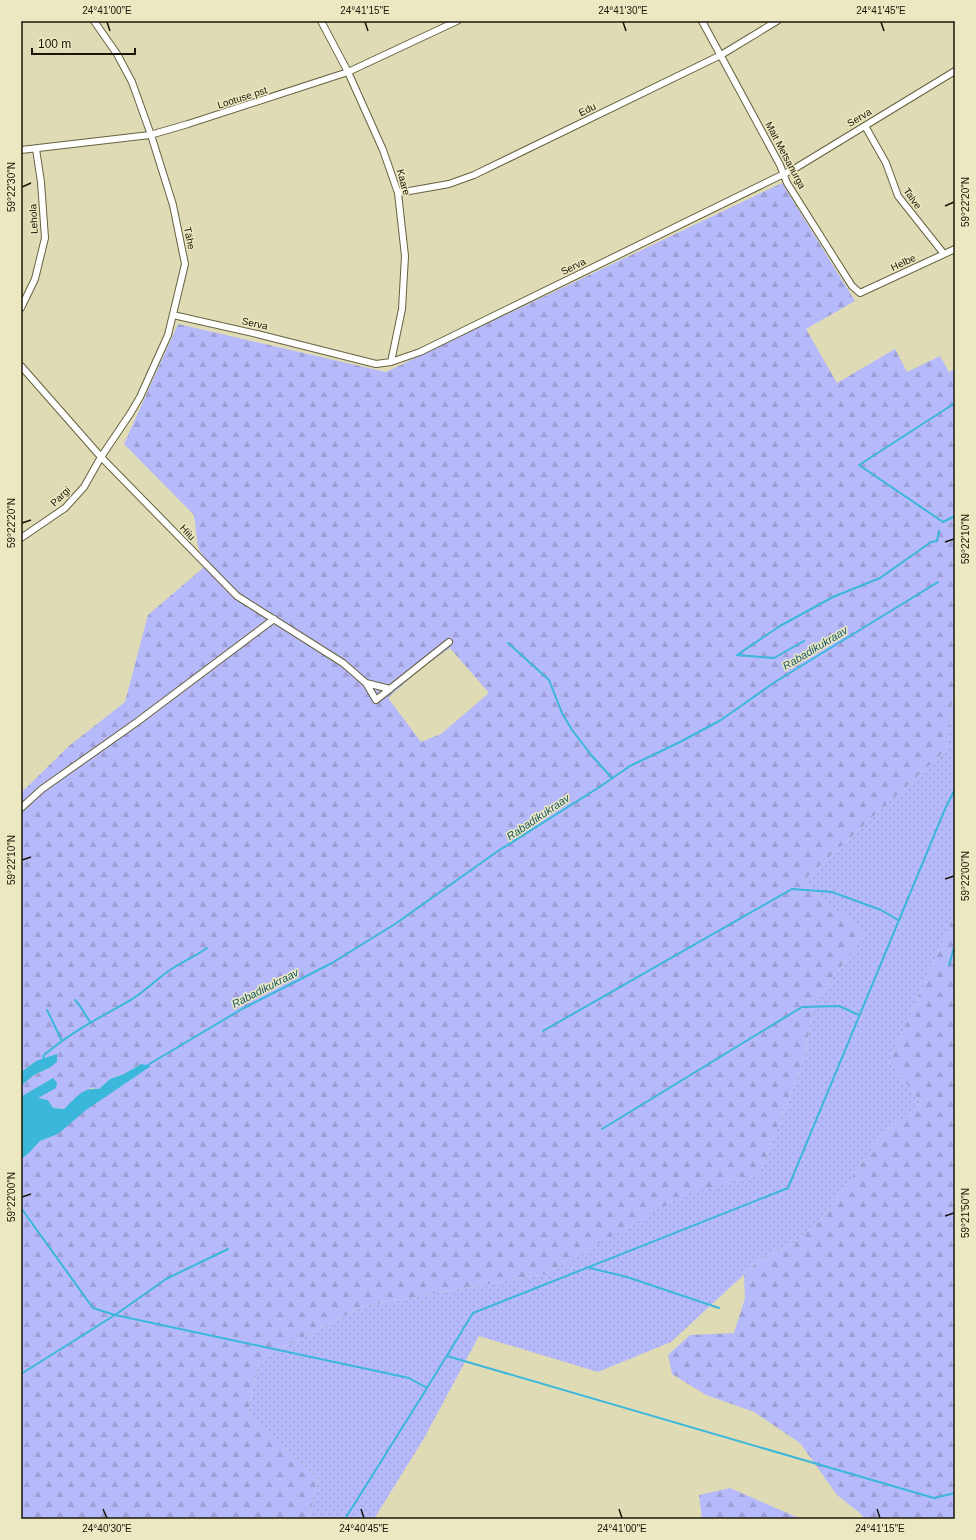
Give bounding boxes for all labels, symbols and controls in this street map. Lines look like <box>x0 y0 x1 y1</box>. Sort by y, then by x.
text: 24°41'00"E <box>82 5 132 16</box>
text: 24°41'15"E <box>340 5 390 16</box>
text: 24°41'30"E <box>598 5 648 16</box>
text: 24°41'45"E <box>856 5 906 16</box>
scale bar <box>32 30 135 56</box>
text: 100 m <box>38 37 71 51</box>
street label: Lootuse pst <box>216 84 269 111</box>
street label: Edu <box>577 101 598 118</box>
street label: Serva <box>845 106 874 129</box>
street label: Mait Metsanurga <box>763 120 808 191</box>
text: 59°22'30"N <box>6 162 17 212</box>
street label: Kaare <box>395 168 412 197</box>
text: 59°22'20"N <box>960 177 971 227</box>
street label: Talve <box>901 186 924 211</box>
street label: Lehola <box>27 203 40 234</box>
street label: Tähe <box>182 226 197 251</box>
street label: Helbe <box>889 252 918 273</box>
street label: Serva <box>559 256 588 277</box>
street label: Serva <box>241 315 269 332</box>
street label: Pargi <box>48 484 73 508</box>
text: 59°22'20"N <box>6 498 17 548</box>
text: 59°22'10"N <box>960 514 971 564</box>
street label: Hiiu <box>178 522 198 542</box>
water label: Rabadikukraav <box>780 623 851 672</box>
water label: Rabadikukraav <box>504 791 573 842</box>
text: 59°22'10"N <box>6 835 17 885</box>
text: 59°22'00"N <box>960 851 971 901</box>
water label: Rabadikukraav <box>230 965 302 1010</box>
text: 59°22'00"N <box>6 1172 17 1222</box>
text: 59°21'50"N <box>960 1188 971 1238</box>
text: 24°40'30"E <box>82 1523 132 1534</box>
text: 24°40'45"E <box>339 1523 389 1534</box>
text: 24°41'00"E <box>597 1523 647 1534</box>
text: 24°41'15"E <box>855 1523 905 1534</box>

